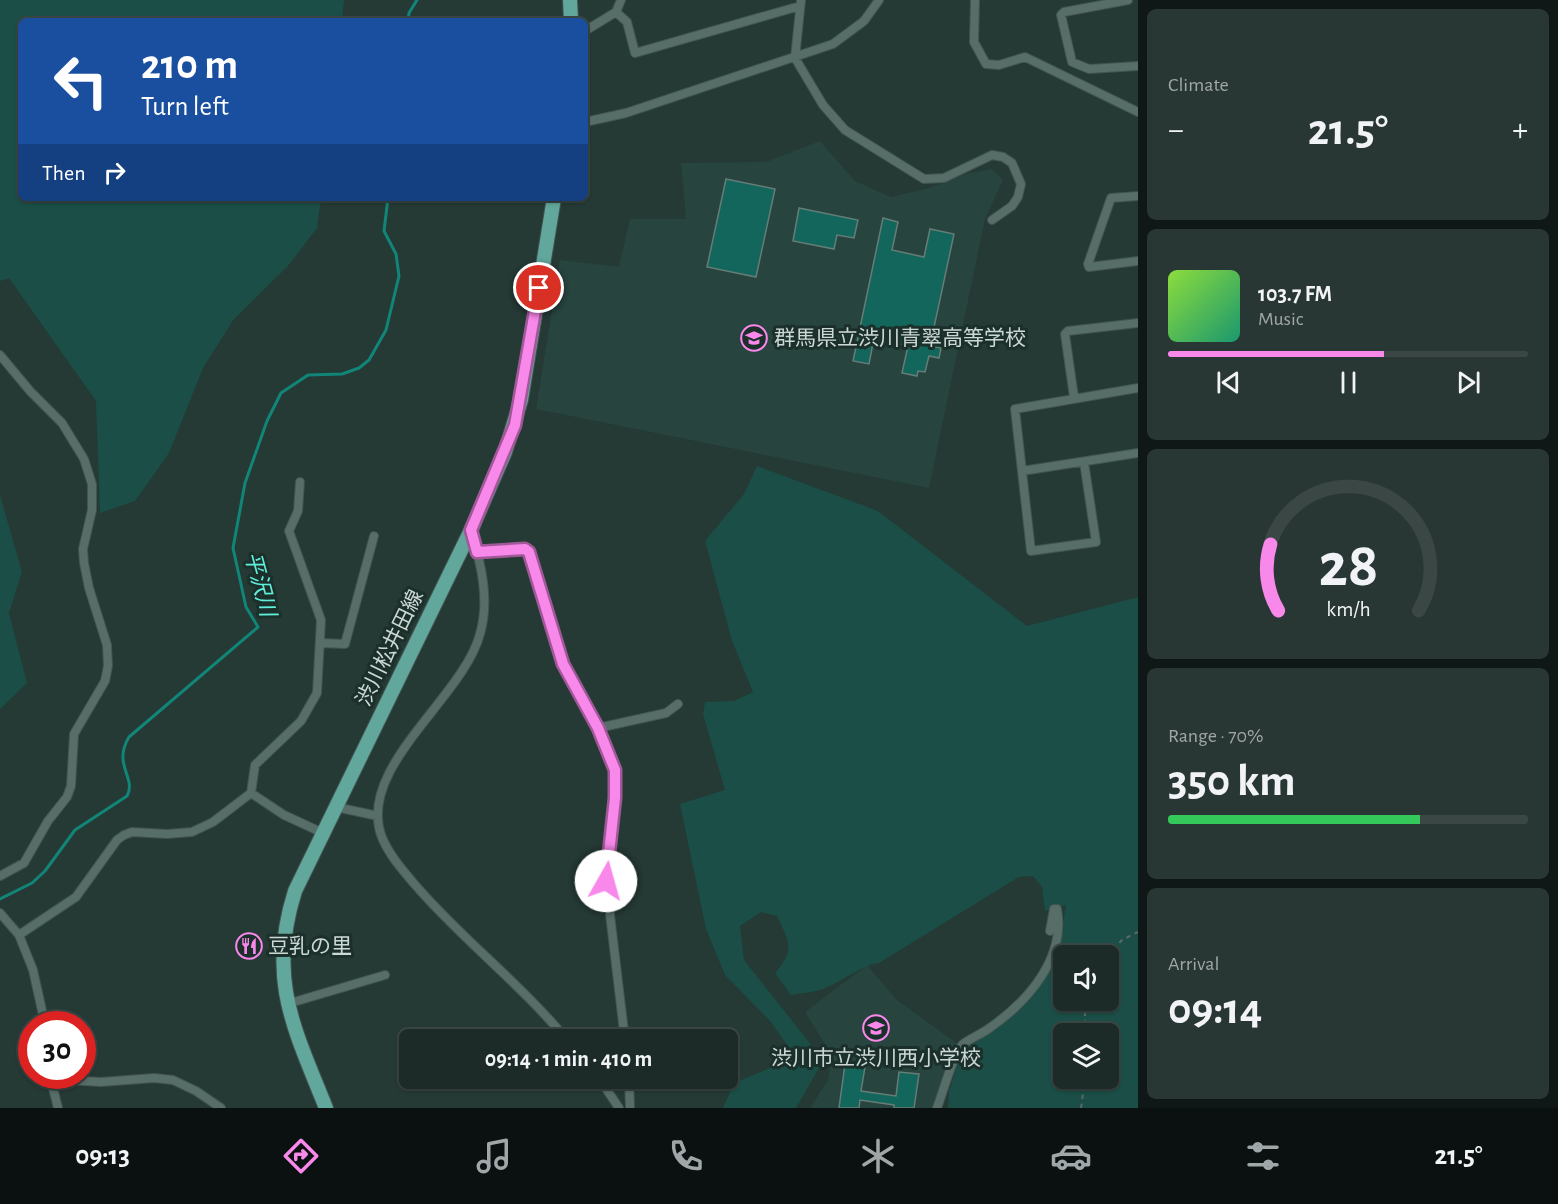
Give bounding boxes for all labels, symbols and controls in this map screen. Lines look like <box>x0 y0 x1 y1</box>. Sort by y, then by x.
icon: left <box>42 42 120 120</box>
text: 210 m <box>141 44 238 86</box>
text: Climate <box>1168 75 1229 95</box>
text: Turn left <box>141 93 229 120</box>
text: 21.5° <box>1308 108 1388 153</box>
text: − <box>1168 114 1184 147</box>
text: + <box>1512 114 1528 147</box>
icon: right <box>98 156 131 189</box>
text: Then <box>42 162 86 184</box>
pin <box>513 262 564 313</box>
icon: arrive <box>522 271 555 304</box>
text: 103.7 FM <box>1258 283 1332 305</box>
text: Music <box>1258 309 1304 329</box>
school or university icon: 群馬県立渋川青翠高等学校 <box>739 323 769 353</box>
place label: 群馬県立渋川青翠高等学校 <box>774 327 1026 349</box>
icon: previous <box>1212 366 1245 399</box>
icon: pause <box>1332 366 1365 399</box>
icon: next <box>1452 366 1485 399</box>
text: 28 <box>1318 535 1378 597</box>
water label: 平沢川 <box>241 549 281 621</box>
street label: 渋川松井田線 <box>352 586 427 709</box>
text: km/h <box>1326 599 1370 620</box>
text: Range · 70% <box>1168 726 1264 746</box>
text: 350 km <box>1168 759 1296 804</box>
position arrow <box>574 849 638 913</box>
restaurant icon: 豆乳の里 <box>234 931 264 961</box>
place label: 豆乳の里 <box>268 935 352 957</box>
map controls <box>1053 945 1119 1089</box>
button: sound <box>1053 945 1119 1011</box>
text: Arrival <box>1168 954 1219 974</box>
text: 09:14 <box>1168 987 1262 1032</box>
speed limit sign: 30 <box>18 1011 96 1089</box>
school or university icon: 渋川市立渋川西小学校 <box>861 1013 891 1043</box>
button: layers <box>1053 1023 1119 1089</box>
place label: 渋川市立渋川西小学校 <box>771 1047 981 1069</box>
text: 09:14 · 1 min · 410 m <box>485 1048 652 1070</box>
icon: directions <box>280 1135 322 1177</box>
icon: music <box>473 1135 515 1177</box>
icon: phone <box>665 1135 707 1177</box>
icon: climate <box>857 1135 899 1177</box>
icon: car <box>1050 1135 1092 1177</box>
icon: filters <box>1242 1135 1284 1177</box>
text: 09:13 <box>75 1142 130 1169</box>
text: 21.5° <box>1435 1142 1483 1169</box>

